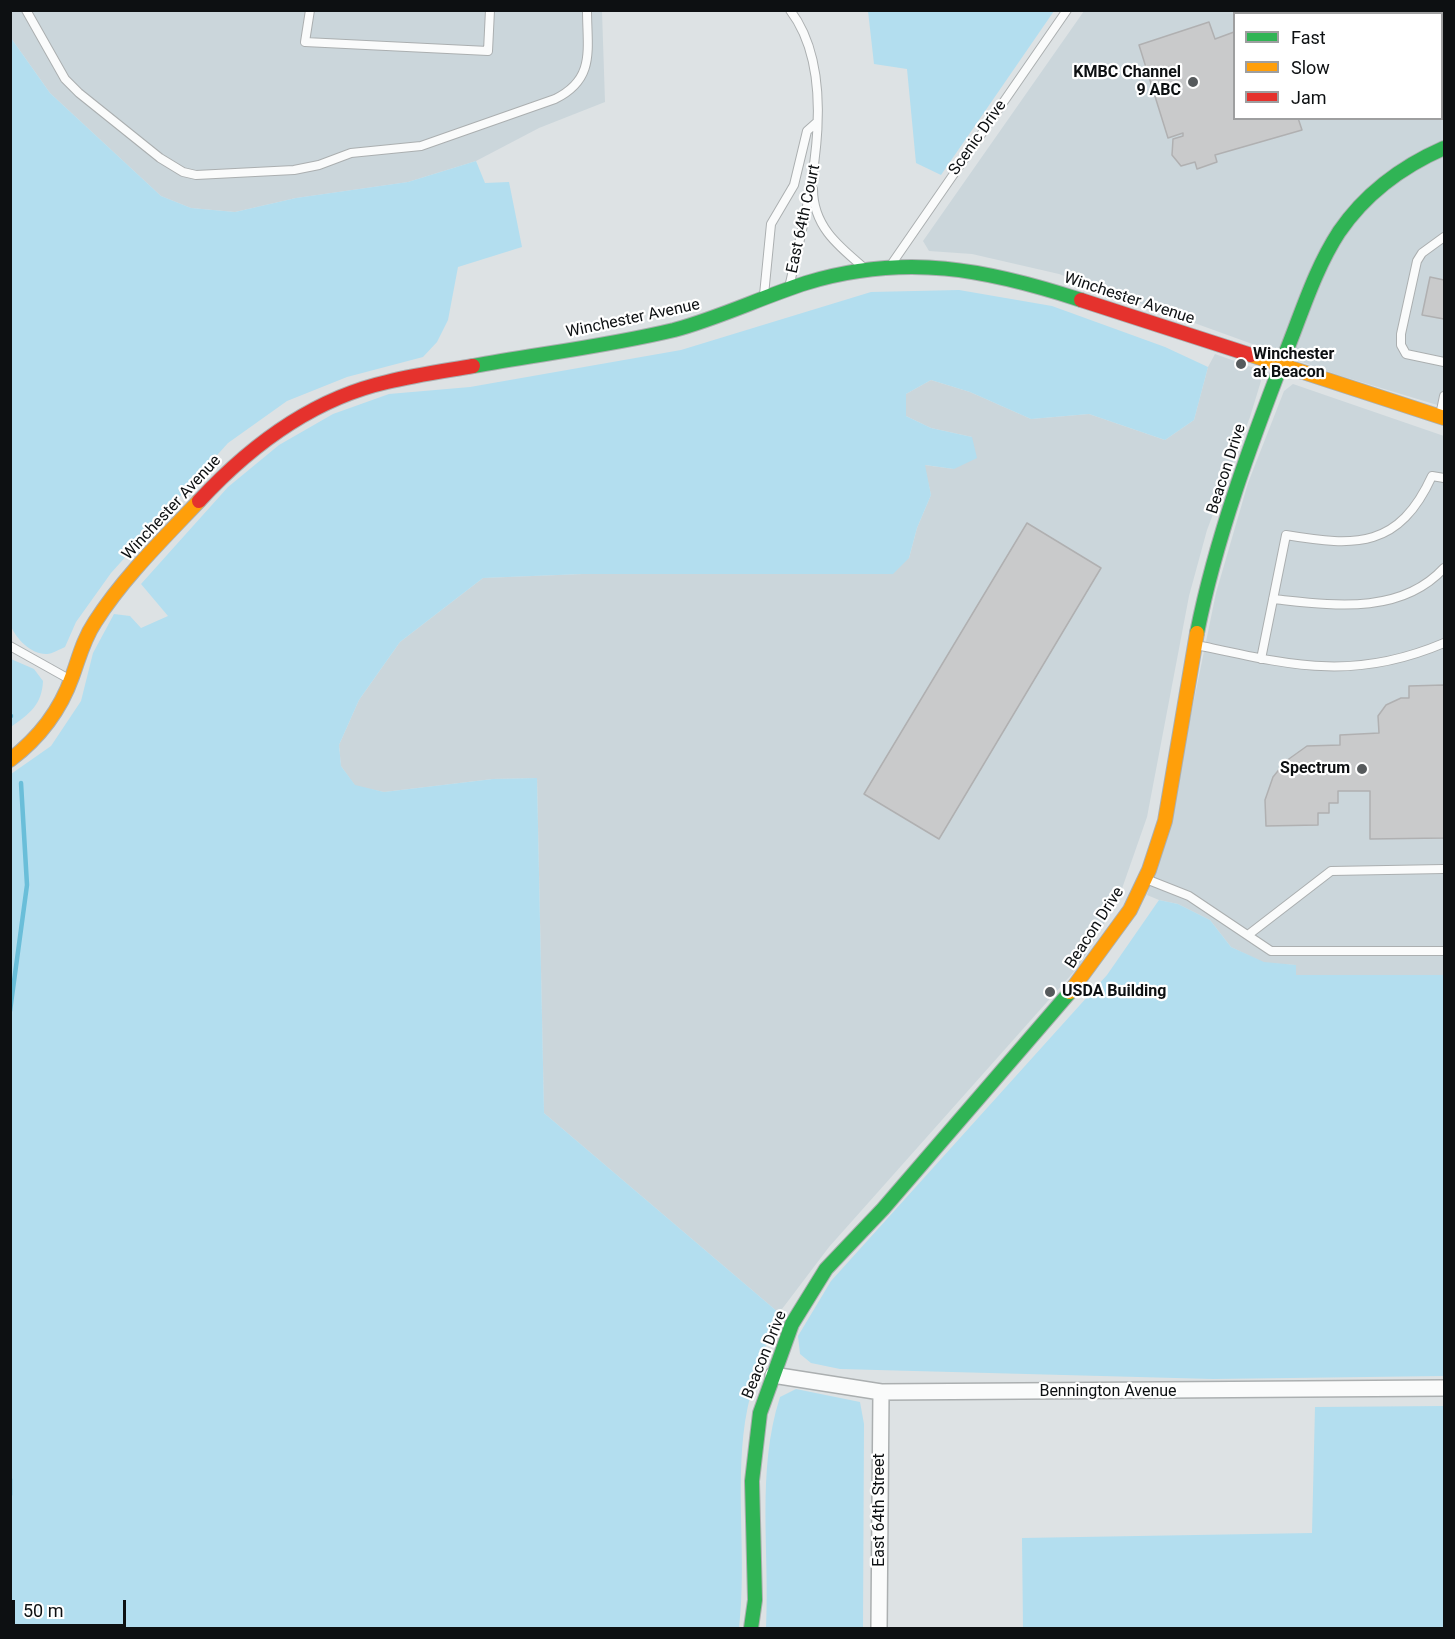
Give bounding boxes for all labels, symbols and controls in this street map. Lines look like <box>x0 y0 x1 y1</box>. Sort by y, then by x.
legend <box>1233 12 1443 120</box>
text: Fast <box>1291 27 1326 48</box>
text: Slow <box>1291 57 1330 78</box>
place label: KMBC Channel 9 ABC <box>1073 63 1181 101</box>
marker: KMBC Channel 9 ABC <box>1186 75 1200 89</box>
text: Jam <box>1291 87 1327 108</box>
street label: Scenic Drive <box>945 97 1011 179</box>
street label: East 64th Court <box>783 163 825 275</box>
street label: Winchester Avenue <box>1061 269 1197 329</box>
street label: Winchester Avenue <box>564 295 702 343</box>
place label: Winchester at Beacon <box>1253 345 1334 383</box>
marker: Winchester at Beacon <box>1234 357 1248 371</box>
street label: Beacon Drive <box>1203 422 1251 516</box>
street label: Winchester Avenue <box>119 452 225 564</box>
place label: Spectrum <box>1280 759 1350 779</box>
marker: Spectrum <box>1355 762 1369 776</box>
street label: Beacon Drive <box>1062 884 1128 972</box>
place label: USDA Building <box>1062 982 1166 1002</box>
marker: USDA Building <box>1043 985 1057 999</box>
street label: Beacon Drive <box>739 1308 791 1402</box>
street label: Bennington Avenue <box>1039 1382 1177 1402</box>
street label: East 64th Street <box>870 1453 890 1567</box>
scale bar <box>15 1588 129 1626</box>
text: 50 m <box>23 1600 63 1621</box>

